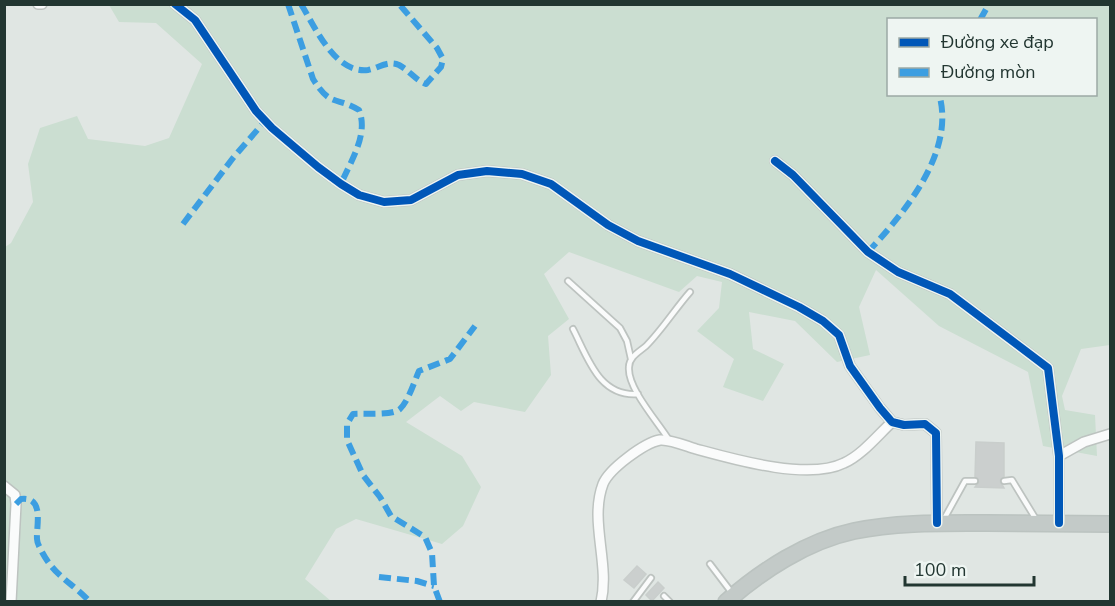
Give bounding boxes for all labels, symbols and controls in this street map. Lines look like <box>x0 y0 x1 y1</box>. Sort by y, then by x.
legend <box>887 18 1097 96</box>
text: Đường xe đạp <box>940 30 1054 54</box>
text: Đường mòn <box>940 60 1036 84</box>
scale bar <box>905 549 1034 587</box>
text: 100 m <box>914 558 966 582</box>

